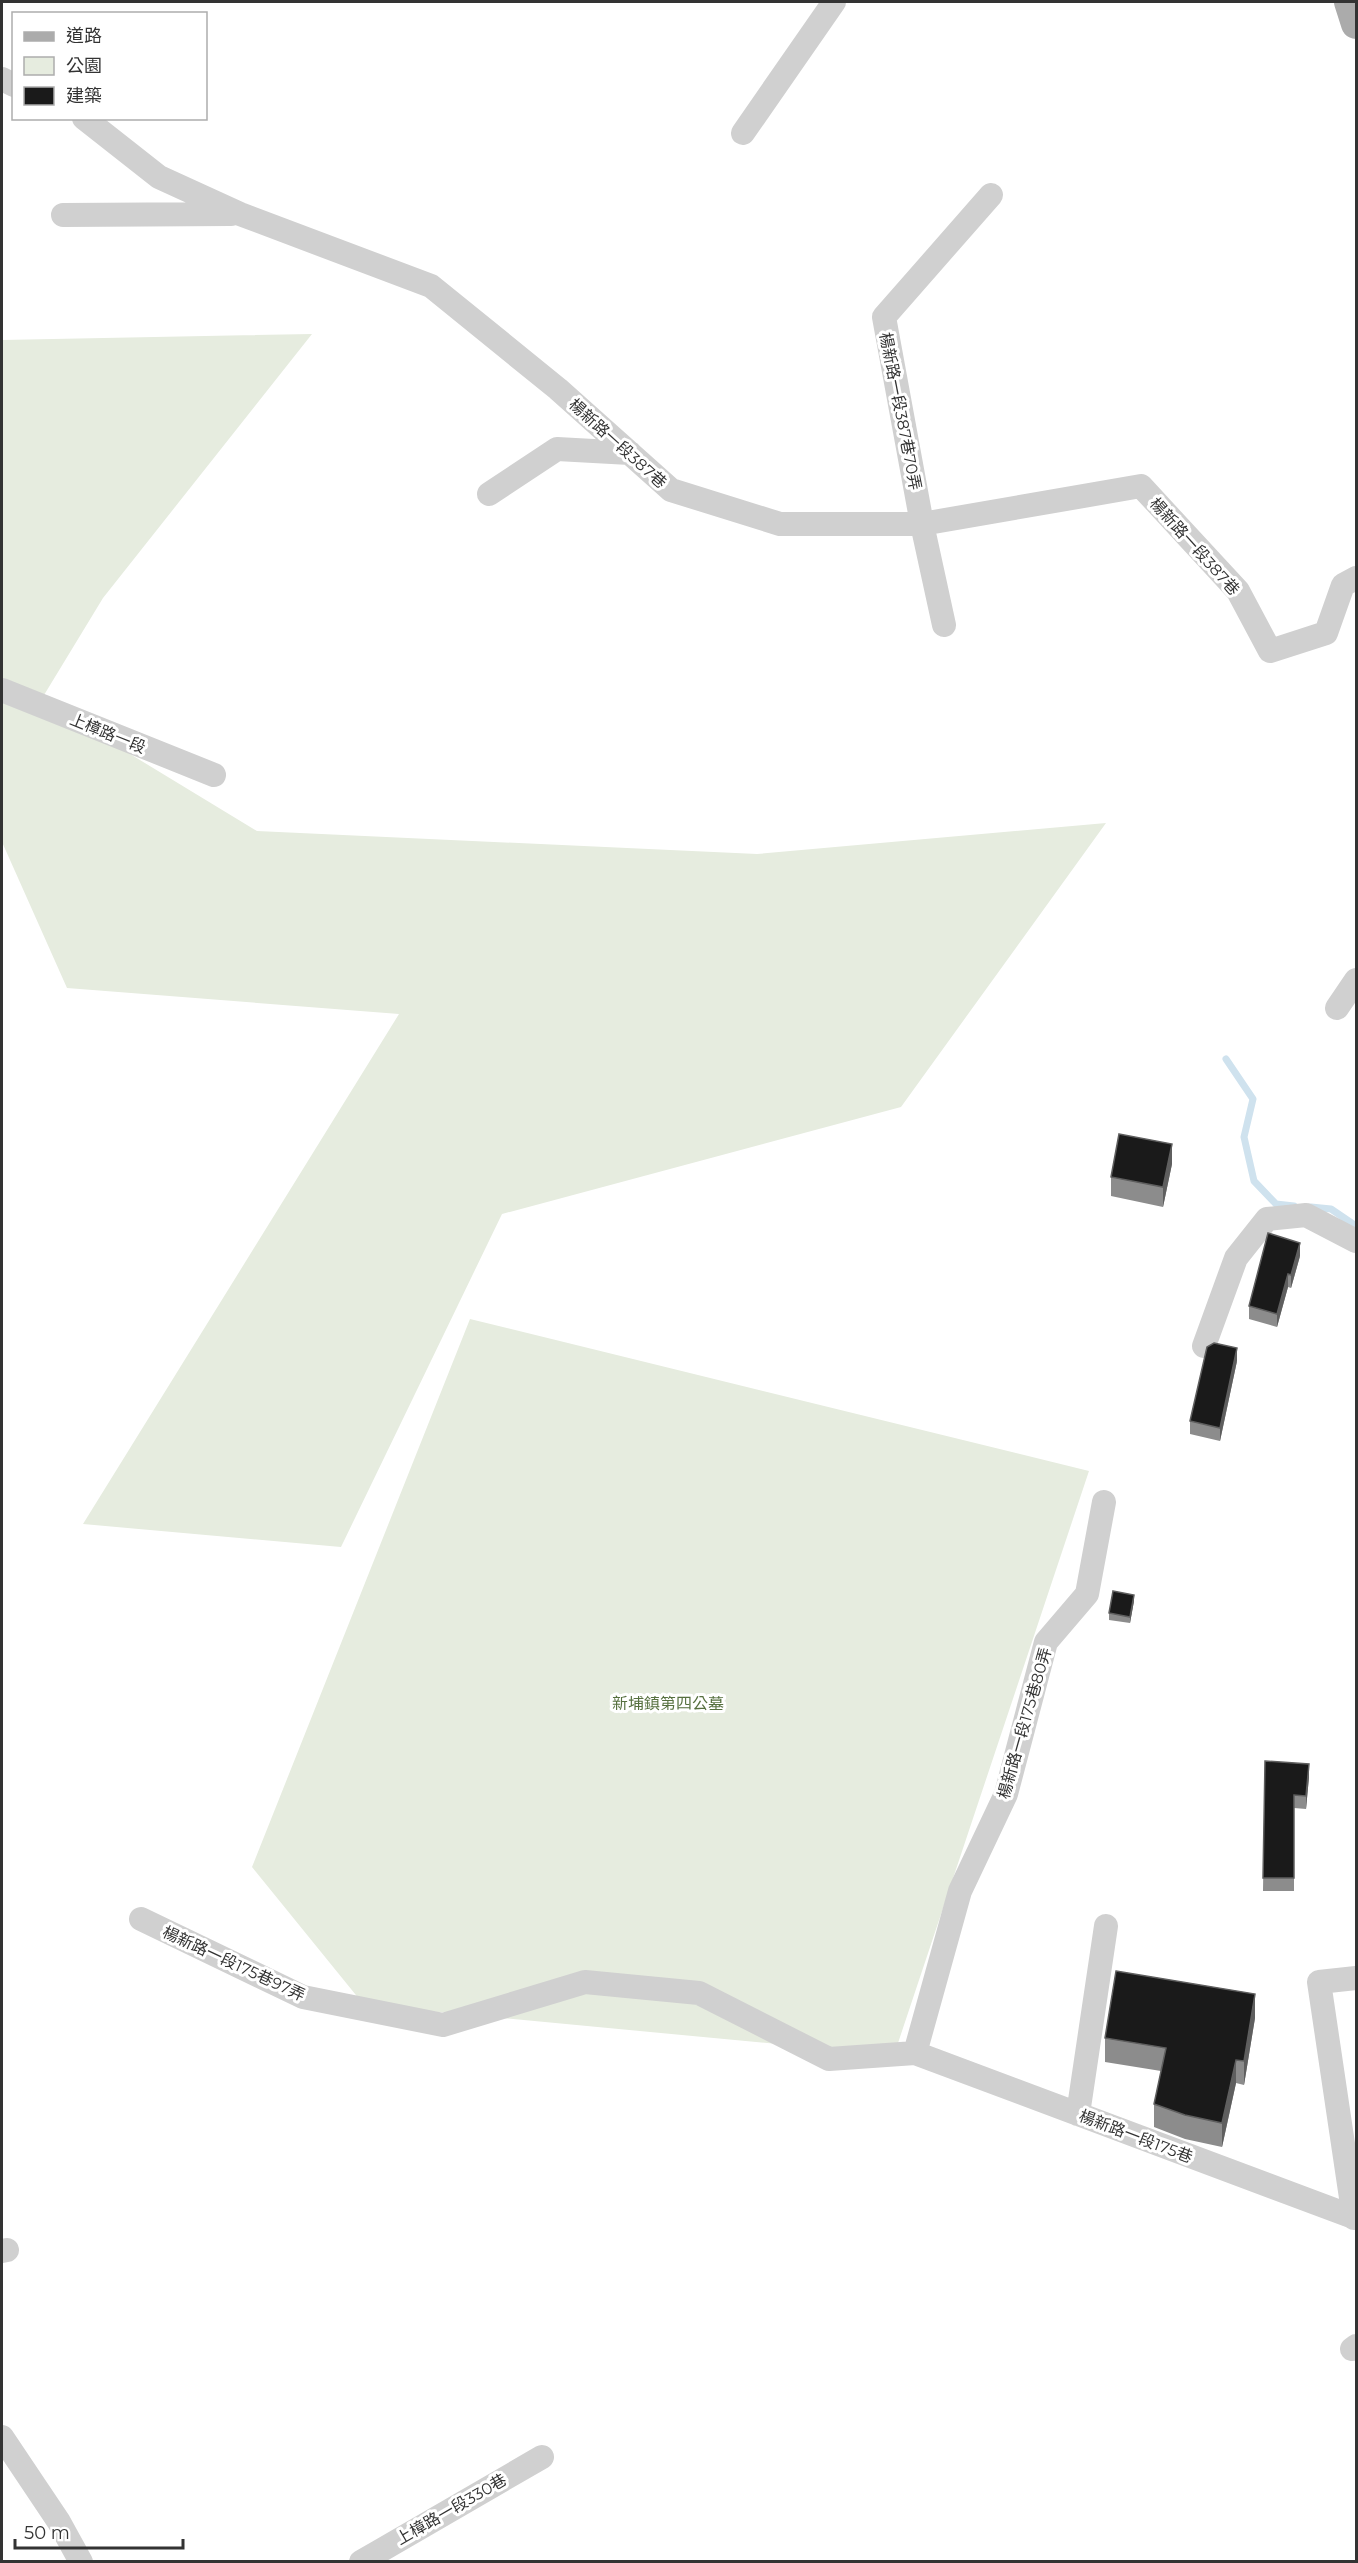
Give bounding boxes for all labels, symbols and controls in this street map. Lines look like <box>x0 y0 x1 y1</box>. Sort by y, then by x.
legend <box>12 12 207 120</box>
text: 道路 <box>66 25 102 47</box>
text: 公園 <box>66 55 102 77</box>
text: 建築 <box>66 85 102 107</box>
street label: 楊新路一段387巷70弄 <box>876 331 925 492</box>
street label: 楊新路一段387巷 <box>565 395 670 492</box>
street label: 楊新路一段387巷 <box>1146 494 1243 599</box>
street label: 上樟路一段 <box>67 710 148 757</box>
street label: 楊新路一段175巷80弄 <box>994 1645 1055 1801</box>
park label: 新埔鎮第四公墓 <box>612 1694 724 1713</box>
street label: 楊新路一段175巷97弄 <box>160 1922 308 2005</box>
street label: 楊新路一段175巷 <box>1076 2106 1195 2167</box>
street label: 上樟路一段330巷 <box>393 2470 510 2549</box>
scale bar <box>15 2512 183 2550</box>
text: 50 m <box>24 2522 70 2544</box>

